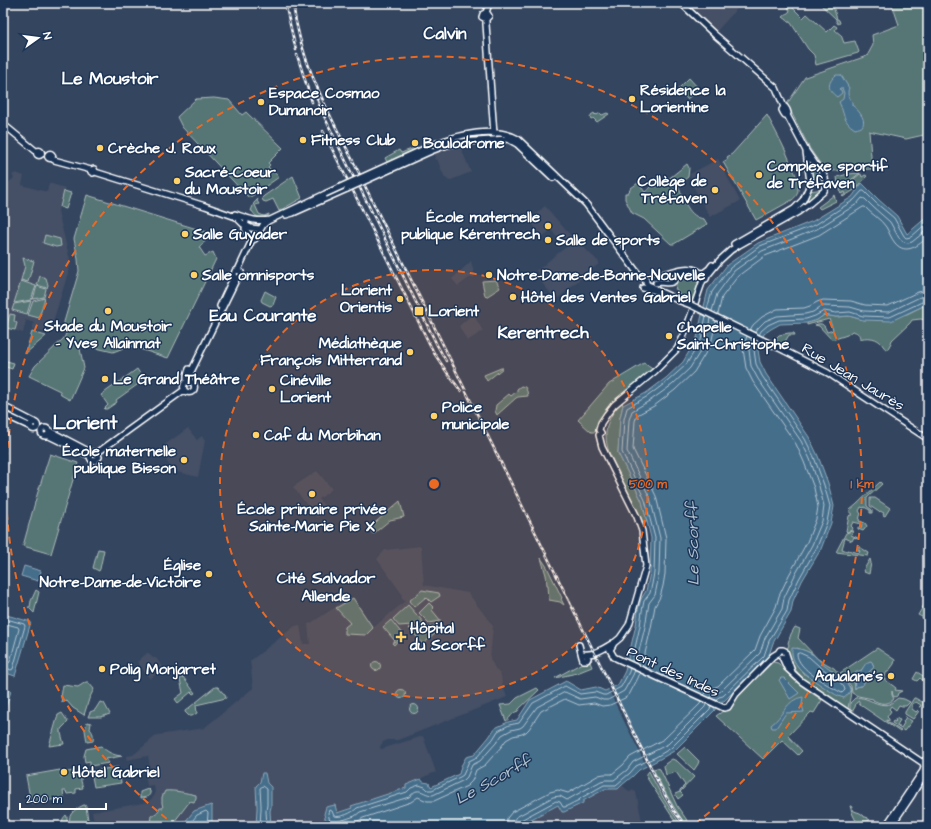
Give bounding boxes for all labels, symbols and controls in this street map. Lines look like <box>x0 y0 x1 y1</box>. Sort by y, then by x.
north arrow <box>18 18 58 58</box>
district label: Calvin <box>423 22 467 46</box>
text: N <box>39 31 55 41</box>
district label: Le Moustoir <box>62 67 159 91</box>
place label: Résidence la Lorientine <box>640 80 726 118</box>
place label: Espace Cosmao Dumanoir <box>269 83 380 121</box>
marker: Résidence la Lorientine <box>627 94 637 104</box>
marker: Espace Cosmao Dumanoir <box>256 97 266 107</box>
place label: Fitness Club <box>311 130 396 151</box>
place label: Boulodrome <box>423 133 505 154</box>
marker: Fitness Club <box>298 135 308 145</box>
place label: Crèche J. Roux <box>108 138 217 159</box>
marker: Boulodrome <box>410 138 420 148</box>
marker: Crèche J. Roux <box>95 143 105 153</box>
place label: Complexe sportif de Tréfaven <box>766 156 889 194</box>
place label: Sacré-Coeur du Moustoir <box>184 162 277 200</box>
marker: Complexe sportif de Tréfaven <box>754 170 764 180</box>
place label: Collège de Tréfaven <box>637 171 707 209</box>
marker: Sacré-Coeur du Moustoir <box>172 176 182 186</box>
marker: Collège de Tréfaven <box>710 185 720 195</box>
place label: École maternelle publique Kérentrech <box>401 207 541 245</box>
marker: École maternelle publique Kérentrech <box>543 221 553 231</box>
place label: Salle Guyader <box>192 224 288 246</box>
marker: Salle Guyader <box>180 229 190 239</box>
place label: Salle de sports <box>555 230 661 251</box>
marker: Salle de sports <box>543 235 553 245</box>
place label: Salle omnisports <box>201 265 315 286</box>
place label: Notre-Dame-de-Bonne-Nouvelle <box>497 265 705 286</box>
marker: Salle omnisports <box>189 270 199 280</box>
marker: Notre-Dame-de-Bonne-Nouvelle <box>484 270 494 280</box>
place label: Lorient Orientis <box>340 280 393 318</box>
place label: Hôtel des Ventes Gabriel <box>521 287 691 308</box>
marker: Hôtel des Ventes Gabriel <box>508 292 518 302</box>
marker: Lorient Orientis <box>395 294 405 304</box>
place label: Lorient <box>428 301 480 322</box>
district label: Eau Courante <box>210 304 316 328</box>
marker: Lorient <box>413 305 425 317</box>
marker: Stade du Moustoir – Yves Allainmat <box>103 306 113 316</box>
place label: Stade du Moustoir – Yves Allainmat <box>43 316 172 354</box>
place label: Chapelle Saint-Christophe <box>676 317 789 355</box>
district label: Kerentrech <box>497 321 589 345</box>
marker: Chapelle Saint-Christophe <box>664 331 674 341</box>
place label: Médiathèque François Mitterrand <box>260 333 402 371</box>
street label: Rue Jean Jaurès <box>798 338 909 416</box>
marker: Médiathèque François Mitterrand <box>405 347 415 357</box>
place label: Le Grand Théâtre <box>113 369 240 390</box>
place label: Cinéville Lorient <box>280 370 332 408</box>
marker: Le Grand Théâtre <box>100 374 110 384</box>
marker: Cinéville Lorient <box>267 384 277 394</box>
place label: Police municipale <box>442 397 509 435</box>
district label: Lorient <box>53 410 118 437</box>
marker: Police municipale <box>429 411 439 421</box>
place label: Caf du Morbihan <box>264 425 381 446</box>
marker: Caf du Morbihan <box>251 430 261 440</box>
place label: École maternelle publique Bisson <box>63 441 176 479</box>
marker: École maternelle publique Bisson <box>179 455 189 465</box>
text: 500 m <box>629 476 668 493</box>
text: 1 km <box>850 476 874 493</box>
centre of rings <box>427 477 441 491</box>
marker: École primaire privée Sainte-Marie Pie X <box>307 489 317 499</box>
place label: École primaire privée Sainte-Marie Pie X <box>237 499 387 537</box>
water label: Le Scorff <box>681 500 705 586</box>
place label: Église Notre-Dame-de-Victoire <box>39 555 201 593</box>
district label: Cité Salvador Allende <box>277 567 376 607</box>
marker: Église Notre-Dame-de-Victoire <box>204 569 214 579</box>
place label: Hôpital du Scorff <box>409 618 486 656</box>
marker: Hôpital du Scorff <box>395 631 407 643</box>
street label: Pont des Indes <box>623 641 723 703</box>
place label: Polig Monjarret <box>110 659 217 682</box>
marker: Polig Monjarret <box>97 664 107 674</box>
place label: Aqualane's <box>815 666 883 687</box>
marker: Aqualane's <box>886 671 896 681</box>
water label: Le Scorff <box>451 749 537 810</box>
place label: Hôtel Gabriel <box>72 762 160 783</box>
marker: Hôtel Gabriel <box>59 767 69 777</box>
scale bar <box>20 785 106 811</box>
text: 200 m <box>26 791 63 808</box>

